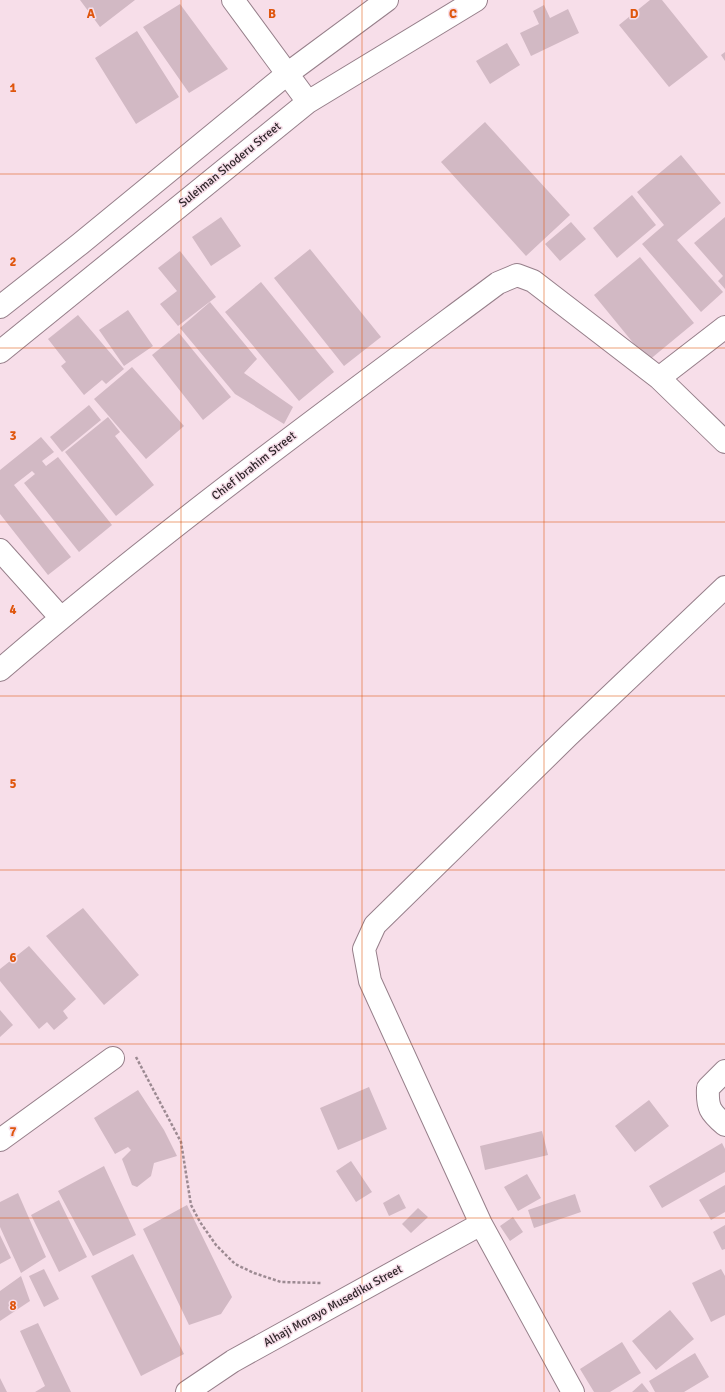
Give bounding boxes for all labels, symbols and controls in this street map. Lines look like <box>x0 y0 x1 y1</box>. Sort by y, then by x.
text: A <box>87 6 96 22</box>
text: B <box>268 6 276 22</box>
text: C <box>449 6 457 22</box>
text: D <box>630 6 639 22</box>
text: 1 <box>9 80 17 96</box>
street label: Suleiman Shoderu Street <box>176 119 284 211</box>
text: 2 <box>9 254 17 270</box>
text: 3 <box>9 428 17 444</box>
street label: Chief Ibrahim Street <box>209 428 299 504</box>
text: 4 <box>9 602 17 618</box>
text: 5 <box>9 776 17 792</box>
text: 6 <box>9 950 17 966</box>
text: 7 <box>9 1124 17 1140</box>
street label: Alhaji Morayo Musediku Street <box>261 1262 405 1350</box>
text: 8 <box>9 1298 17 1314</box>

